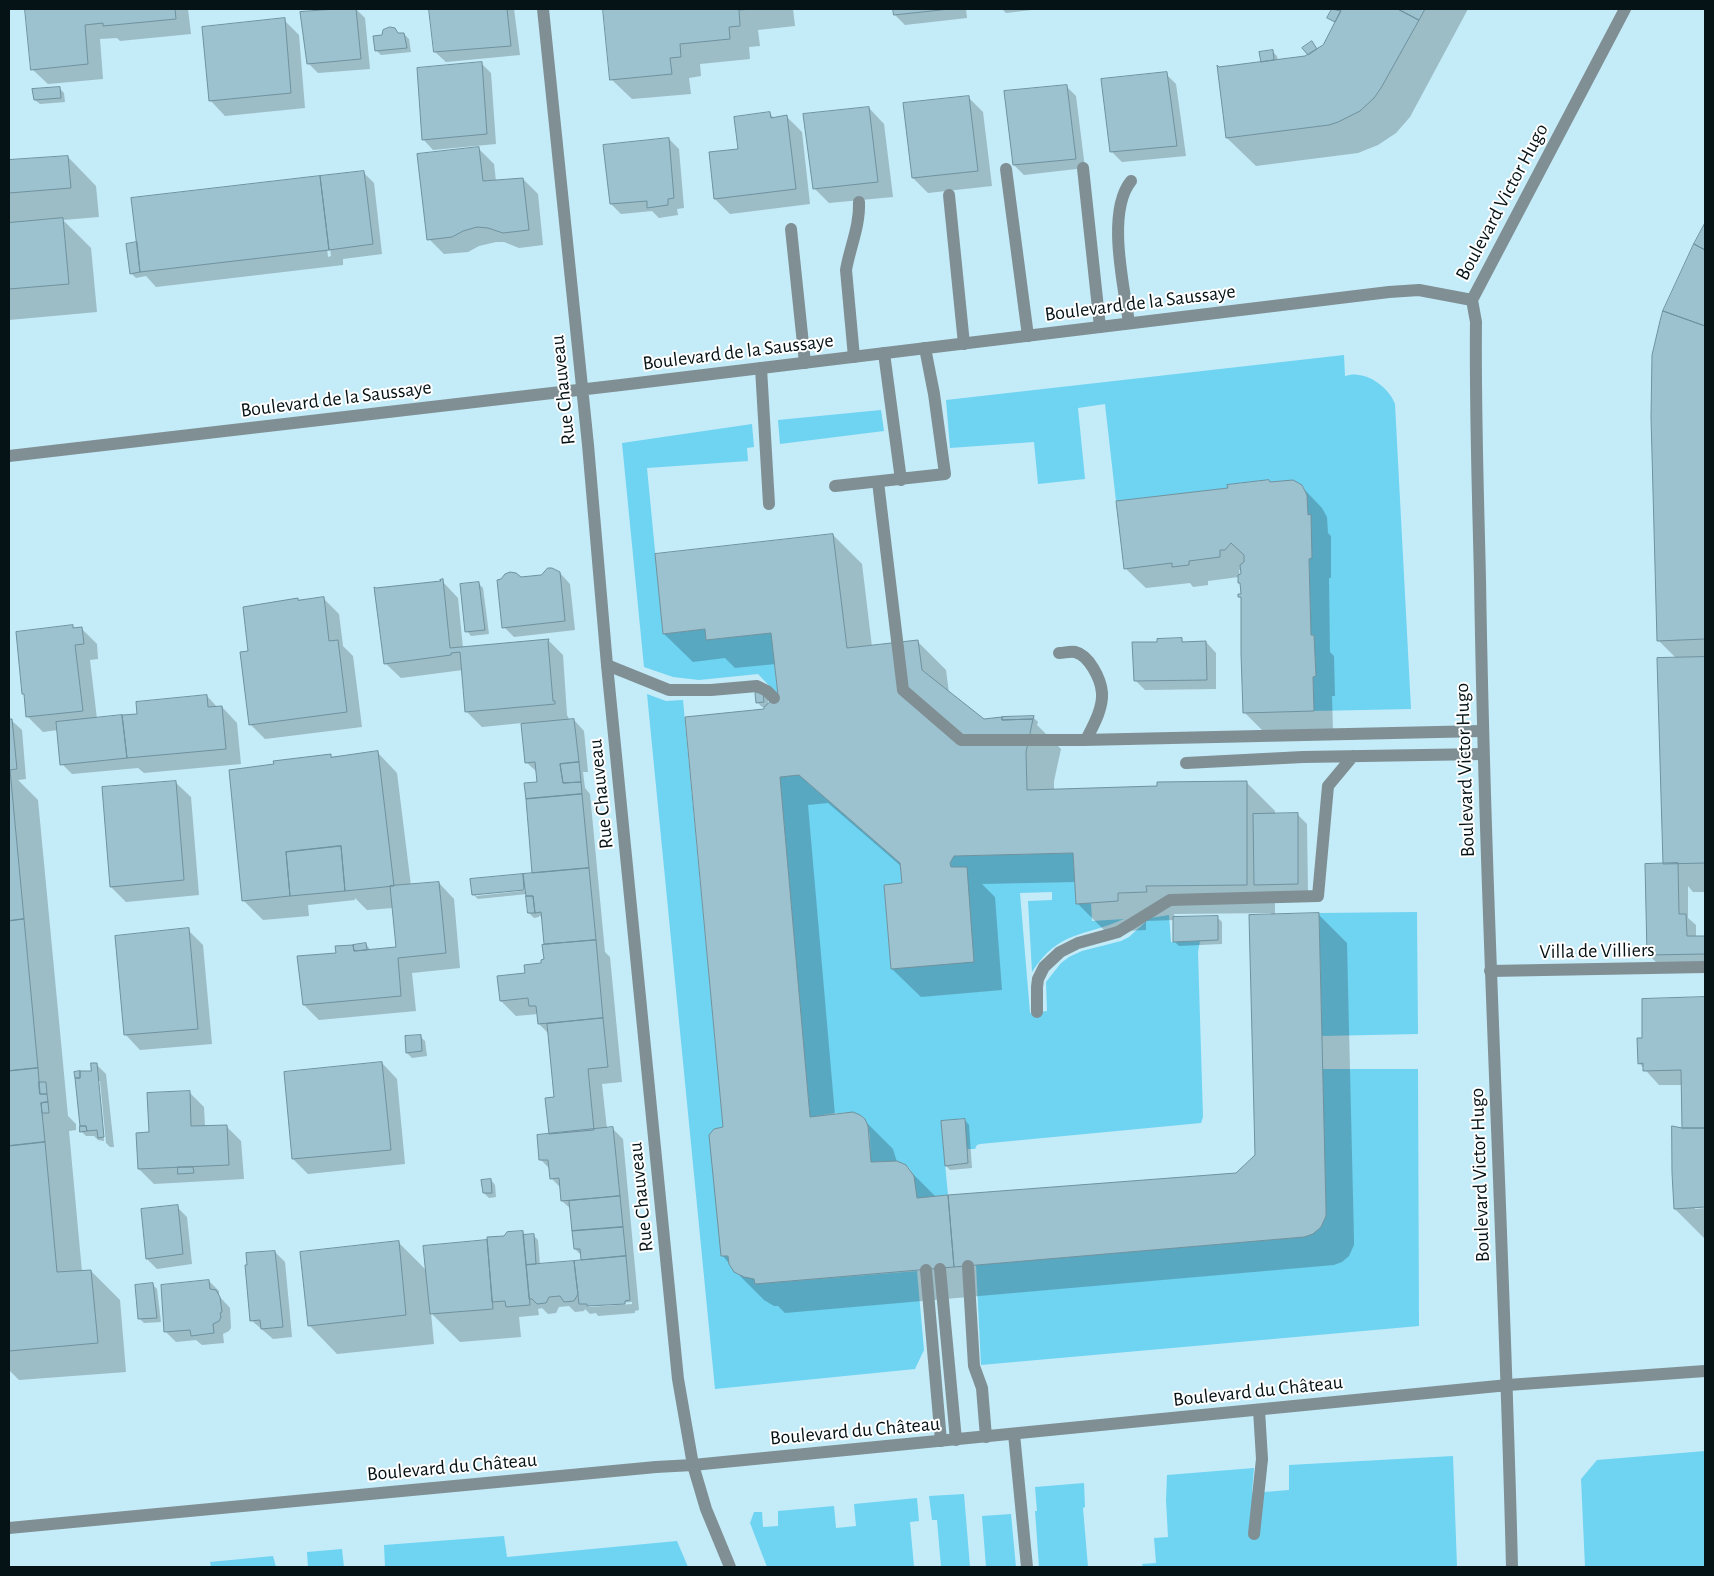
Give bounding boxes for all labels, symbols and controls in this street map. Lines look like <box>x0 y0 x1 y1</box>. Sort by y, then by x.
street label: Boulevard Victor Hugo <box>1450 119 1554 285</box>
street label: Boulevard de la Saussaye <box>1043 279 1237 327</box>
street label: Boulevard de la Saussaye <box>641 328 835 376</box>
street label: Rue Chauveau <box>545 334 581 446</box>
street label: Boulevard de la Saussaye <box>239 375 433 423</box>
street label: Boulevard Victor Hugo <box>1450 682 1480 858</box>
street label: Rue Chauveau <box>583 738 619 850</box>
street label: Villa de Villiers <box>1539 938 1655 964</box>
street label: Boulevard Victor Hugo <box>1465 1087 1495 1263</box>
street label: Rue Chauveau <box>623 1141 659 1253</box>
street label: Boulevard du Château <box>1172 1370 1344 1412</box>
street label: Boulevard du Château <box>769 1412 941 1450</box>
street label: Boulevard du Château <box>366 1448 538 1486</box>

